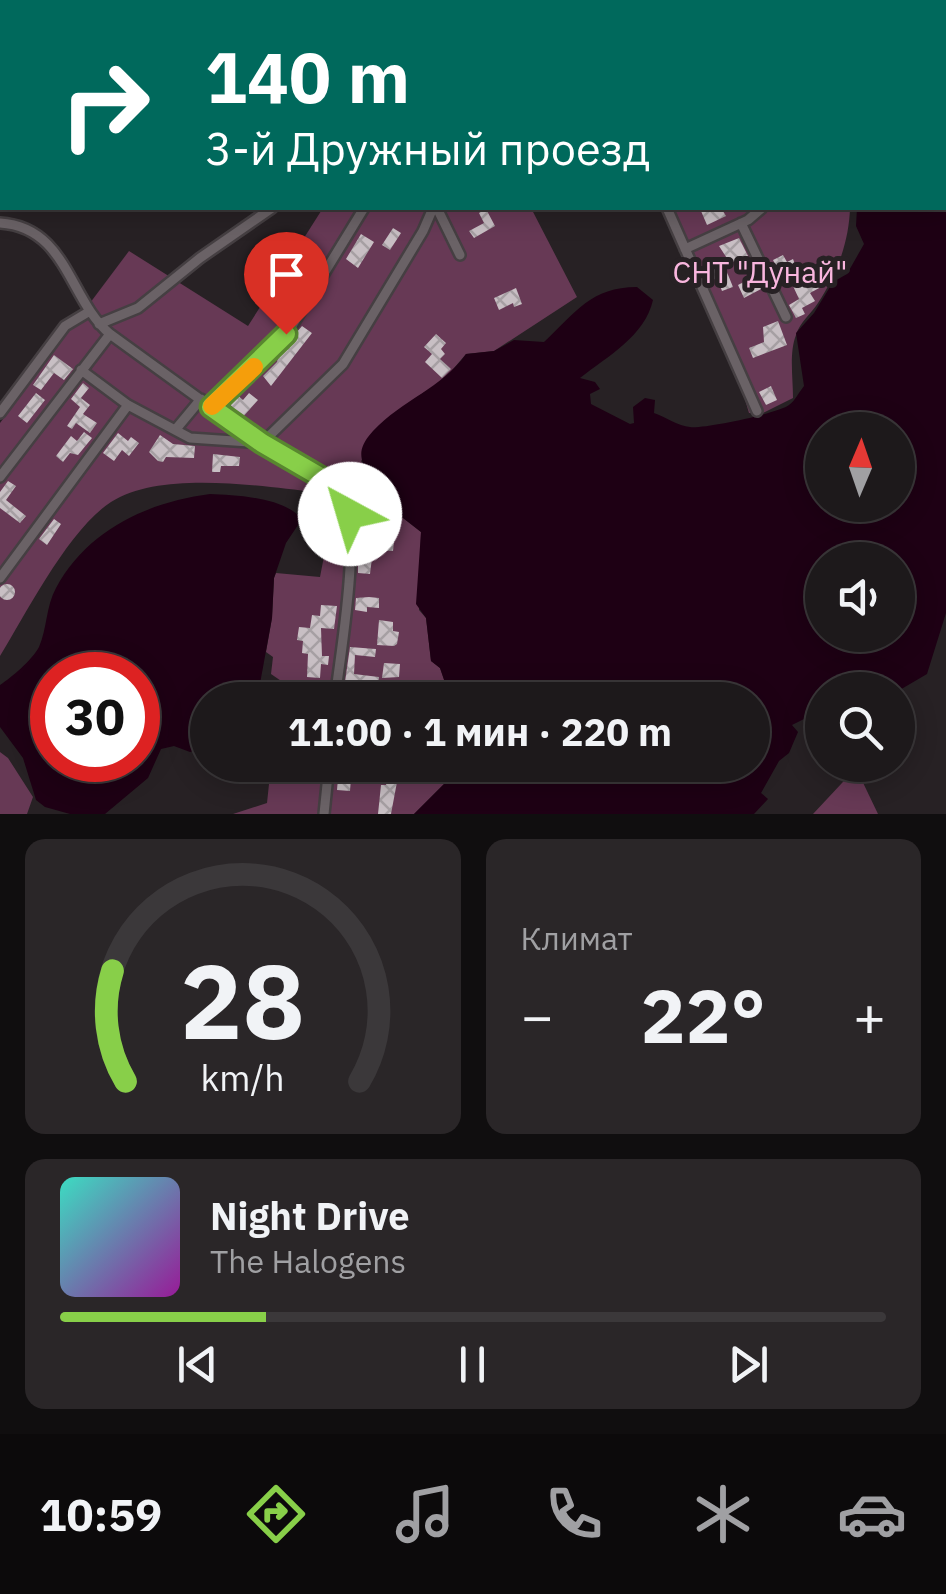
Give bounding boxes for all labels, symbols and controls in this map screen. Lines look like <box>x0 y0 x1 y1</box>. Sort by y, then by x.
text: 140 m <box>205 31 410 122</box>
icon: right <box>40 40 170 170</box>
text: 3-й Дружный проезд <box>205 119 650 177</box>
pin <box>244 232 329 335</box>
icon: arrive <box>259 247 314 302</box>
park label: СНТ "Дунай" <box>673 252 848 291</box>
north arrow <box>805 412 915 522</box>
map controls <box>805 412 915 782</box>
position arrow <box>298 462 402 566</box>
button: sound <box>805 542 915 652</box>
speed limit sign: 30 <box>30 652 160 782</box>
button: search <box>805 672 915 782</box>
text: 11:00 · 1 мин · 220 m <box>288 707 672 756</box>
text: Климат <box>521 917 633 959</box>
text: 28 <box>180 932 305 1068</box>
text: 22° <box>641 966 766 1064</box>
text: − <box>521 980 554 1051</box>
text: + <box>853 980 886 1051</box>
text: km/h <box>201 1054 285 1101</box>
text: Night Drive <box>210 1191 410 1240</box>
text: The Halogens <box>210 1240 406 1282</box>
icon: previous <box>170 1337 225 1392</box>
icon: pause <box>445 1337 500 1392</box>
icon: next <box>721 1337 776 1392</box>
icon: directions <box>241 1479 311 1549</box>
icon: music <box>390 1479 460 1549</box>
icon: phone <box>539 1479 609 1549</box>
icon: climate <box>688 1479 758 1549</box>
icon: car <box>837 1479 907 1549</box>
text: 10:59 <box>39 1485 162 1543</box>

